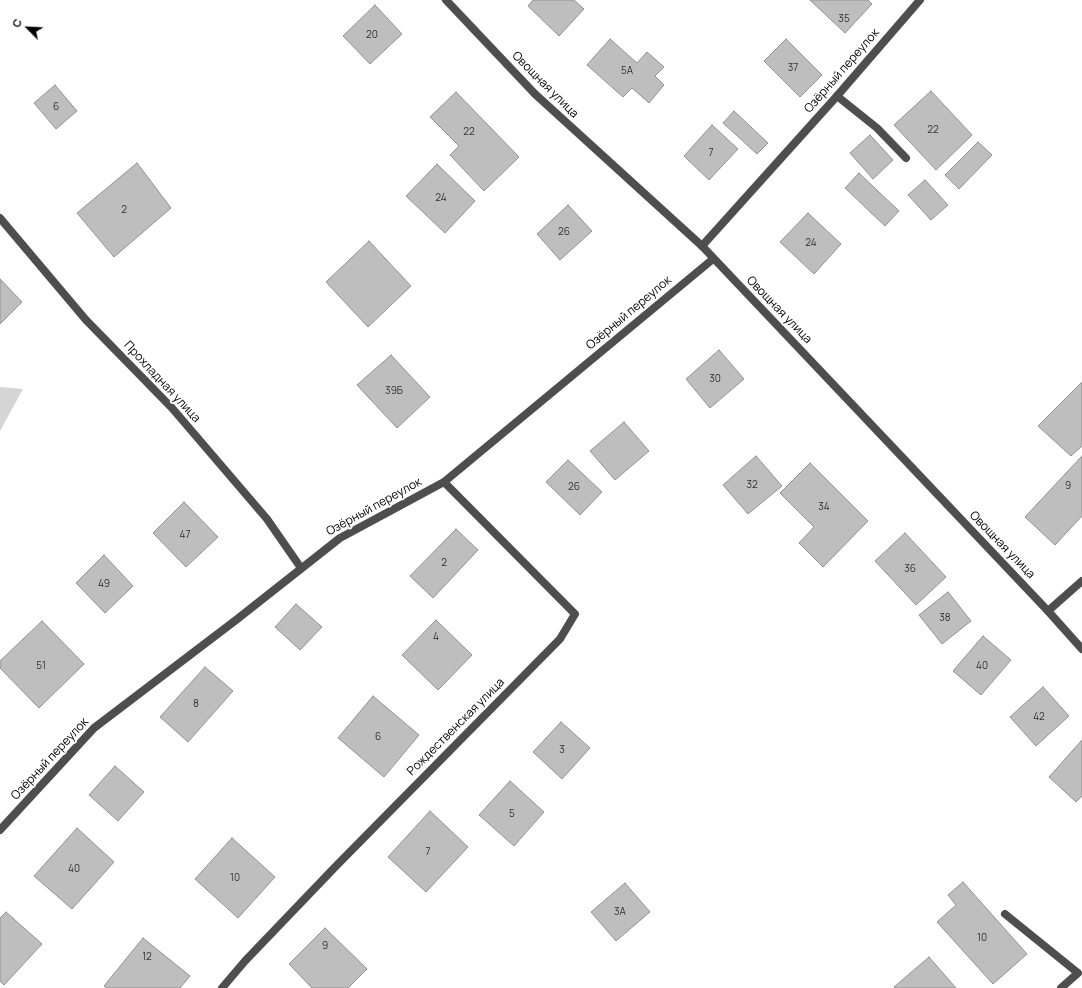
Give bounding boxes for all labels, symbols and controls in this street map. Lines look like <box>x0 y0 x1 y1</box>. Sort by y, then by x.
north arrow <box>8 8 48 48</box>
house number: 35 <box>838 13 850 25</box>
text: С <box>8 16 25 30</box>
street label: Озёрный переулок <box>802 26 882 116</box>
house number: 20 <box>366 29 378 41</box>
street label: Овощная улица <box>509 49 581 121</box>
house number: 37 <box>788 62 798 74</box>
house number: 5А <box>621 65 633 77</box>
house number: 6 <box>53 101 59 113</box>
house number: 22 <box>927 124 939 136</box>
house number: 22 <box>463 126 475 138</box>
house number: 7 <box>708 147 714 159</box>
house number: 24 <box>435 192 447 204</box>
house number: 2 <box>121 204 127 216</box>
house number: 26 <box>558 226 570 238</box>
house number: 24 <box>805 237 817 249</box>
street label: Озёрный переулок <box>583 273 675 353</box>
street label: Овощная улица <box>743 273 815 347</box>
street label: Прохладная улица <box>121 338 203 426</box>
house number: 30 <box>709 373 721 385</box>
house number: 39Б <box>385 385 403 397</box>
street label: Озёрный переулок <box>324 475 424 539</box>
house number: 32 <box>746 479 758 491</box>
house number: 9 <box>1065 480 1071 492</box>
house number: 26 <box>568 481 580 493</box>
house number: 34 <box>818 501 830 513</box>
street label: Овощная улица <box>966 508 1038 582</box>
house number: 47 <box>180 529 190 541</box>
house number: 2 <box>441 557 447 569</box>
house number: 36 <box>904 563 916 575</box>
house number: 49 <box>98 578 110 590</box>
house number: 38 <box>939 612 951 624</box>
house number: 4 <box>433 631 439 643</box>
house number: 51 <box>36 660 46 672</box>
house number: 40 <box>976 660 988 672</box>
street label: Рождественская улица <box>404 675 508 779</box>
house number: 8 <box>193 698 199 710</box>
house number: 42 <box>1033 711 1045 723</box>
street label: Озёрный переулок <box>8 715 92 803</box>
house number: 6 <box>375 731 381 743</box>
house number: 3 <box>559 744 565 756</box>
house number: 5 <box>509 808 515 820</box>
house number: 7 <box>425 846 431 858</box>
house number: 40 <box>68 863 80 875</box>
house number: 10 <box>230 872 240 884</box>
house number: 3А <box>614 906 626 918</box>
house number: 10 <box>977 932 987 944</box>
house number: 9 <box>322 940 328 952</box>
house number: 12 <box>142 951 152 963</box>

